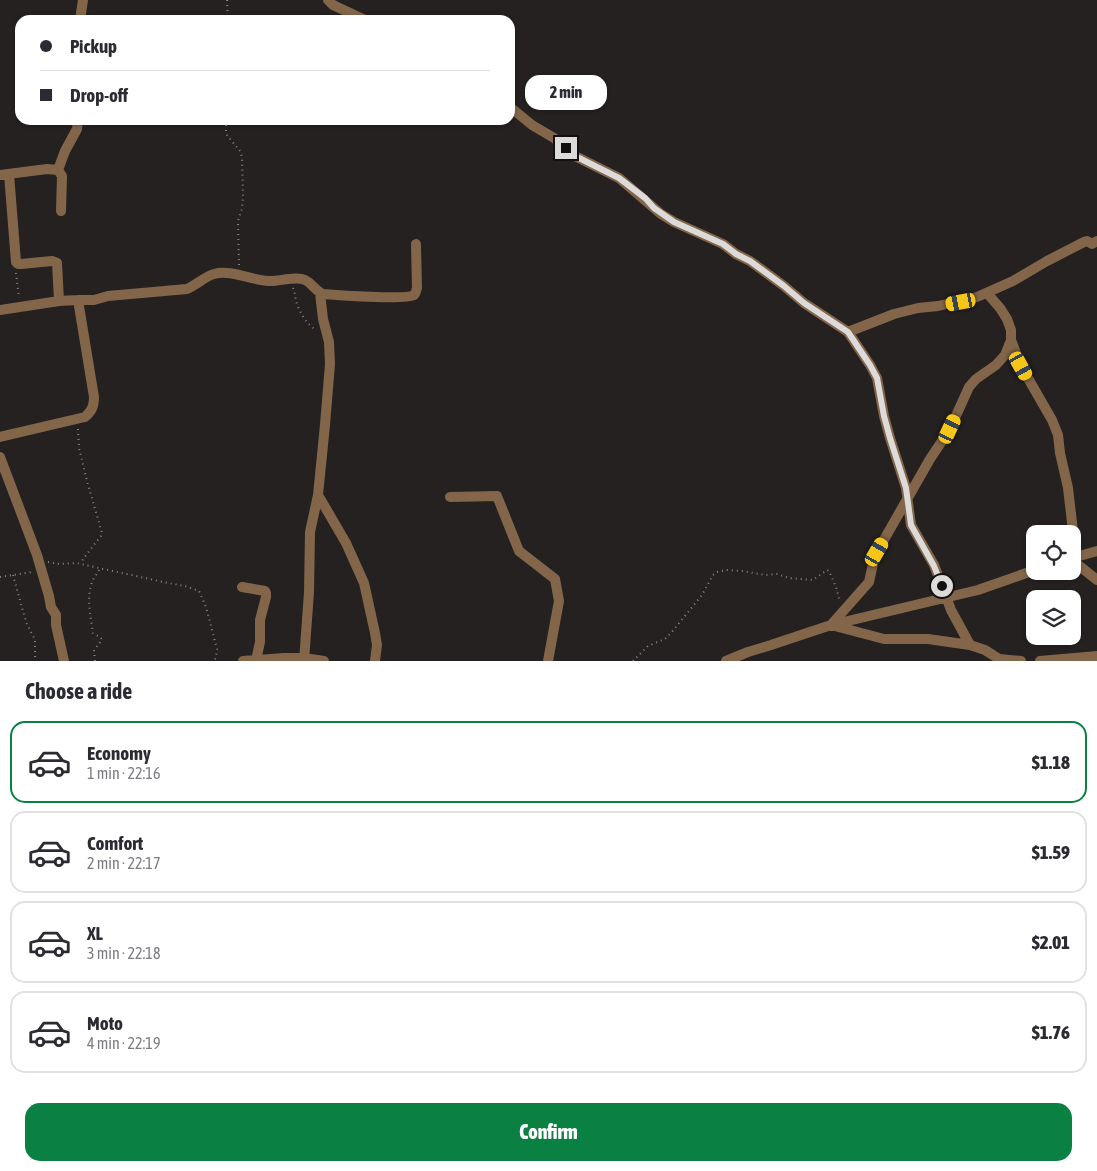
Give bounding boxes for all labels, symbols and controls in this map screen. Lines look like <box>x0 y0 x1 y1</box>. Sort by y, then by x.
text: Pickup <box>70 35 117 57</box>
callout: 2 min <box>525 76 607 110</box>
text: 2 min <box>550 83 582 101</box>
text: Drop-off <box>70 84 128 106</box>
route end <box>555 137 577 159</box>
car <box>944 292 977 312</box>
car <box>1007 349 1034 383</box>
car <box>936 412 963 446</box>
map controls <box>1026 525 1081 645</box>
button: locate <box>1026 525 1081 580</box>
car <box>863 535 890 569</box>
route start <box>931 575 953 597</box>
button: layers <box>1026 590 1081 645</box>
text: Choose a ride <box>25 678 132 704</box>
icon: car <box>27 740 72 785</box>
text: Economy <box>87 742 151 764</box>
text: $1.18 <box>1032 751 1070 773</box>
text: 1 min · 22:16 <box>87 764 160 782</box>
icon: car <box>27 830 72 875</box>
text: Comfort <box>87 832 143 854</box>
text: $1.59 <box>1032 841 1070 863</box>
text: 2 min · 22:17 <box>87 854 160 872</box>
icon: car <box>27 920 72 965</box>
text: XL <box>87 922 103 944</box>
text: $2.01 <box>1032 931 1070 953</box>
text: 3 min · 22:18 <box>87 944 160 962</box>
icon: car <box>27 1010 72 1055</box>
text: Moto <box>87 1012 123 1034</box>
text: $1.76 <box>1032 1021 1070 1043</box>
text: 4 min · 22:19 <box>87 1034 160 1052</box>
button: Confirm <box>25 1103 1072 1161</box>

